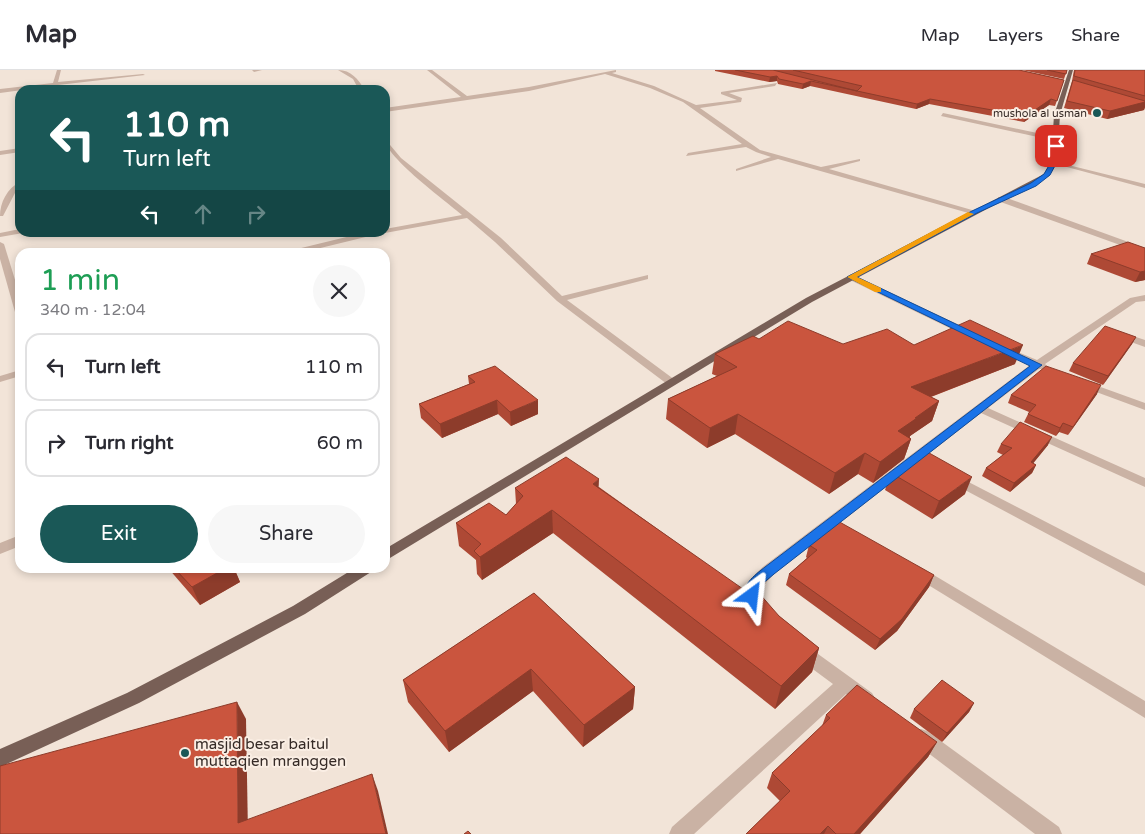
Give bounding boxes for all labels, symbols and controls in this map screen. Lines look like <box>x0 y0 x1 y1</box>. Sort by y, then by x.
text: Map <box>25 20 77 49</box>
text: Map <box>921 24 960 46</box>
text: Layers <box>988 24 1043 46</box>
text: Share <box>1071 24 1120 46</box>
text: 110 m <box>123 104 230 146</box>
icon: left <box>40 105 105 170</box>
place label: mushola al usman <box>993 107 1087 120</box>
marker: mushola al usman <box>1091 107 1103 119</box>
pin <box>1035 125 1077 167</box>
icon: arrive <box>1042 132 1070 160</box>
text: Turn left <box>123 146 211 172</box>
icon: left <box>136 200 164 228</box>
icon: ahead <box>189 200 217 228</box>
icon: right <box>242 200 270 228</box>
text: 1 min <box>40 262 120 299</box>
button: close <box>313 265 365 317</box>
text: 340 m · 12:04 <box>40 300 146 320</box>
icon: left <box>42 353 70 381</box>
text: Turn left <box>85 356 161 378</box>
text: 110 m <box>305 356 363 378</box>
icon: right <box>42 429 70 457</box>
text: Turn right <box>85 432 173 454</box>
text: 60 m <box>317 432 363 454</box>
button: Exit <box>40 505 198 563</box>
button: Share <box>208 505 365 563</box>
position arrow <box>725 569 777 621</box>
place label: masjid besar baitul muttaqien mranggen <box>195 735 346 770</box>
marker: masjid besar baitul muttaqien mranggen <box>179 747 191 759</box>

